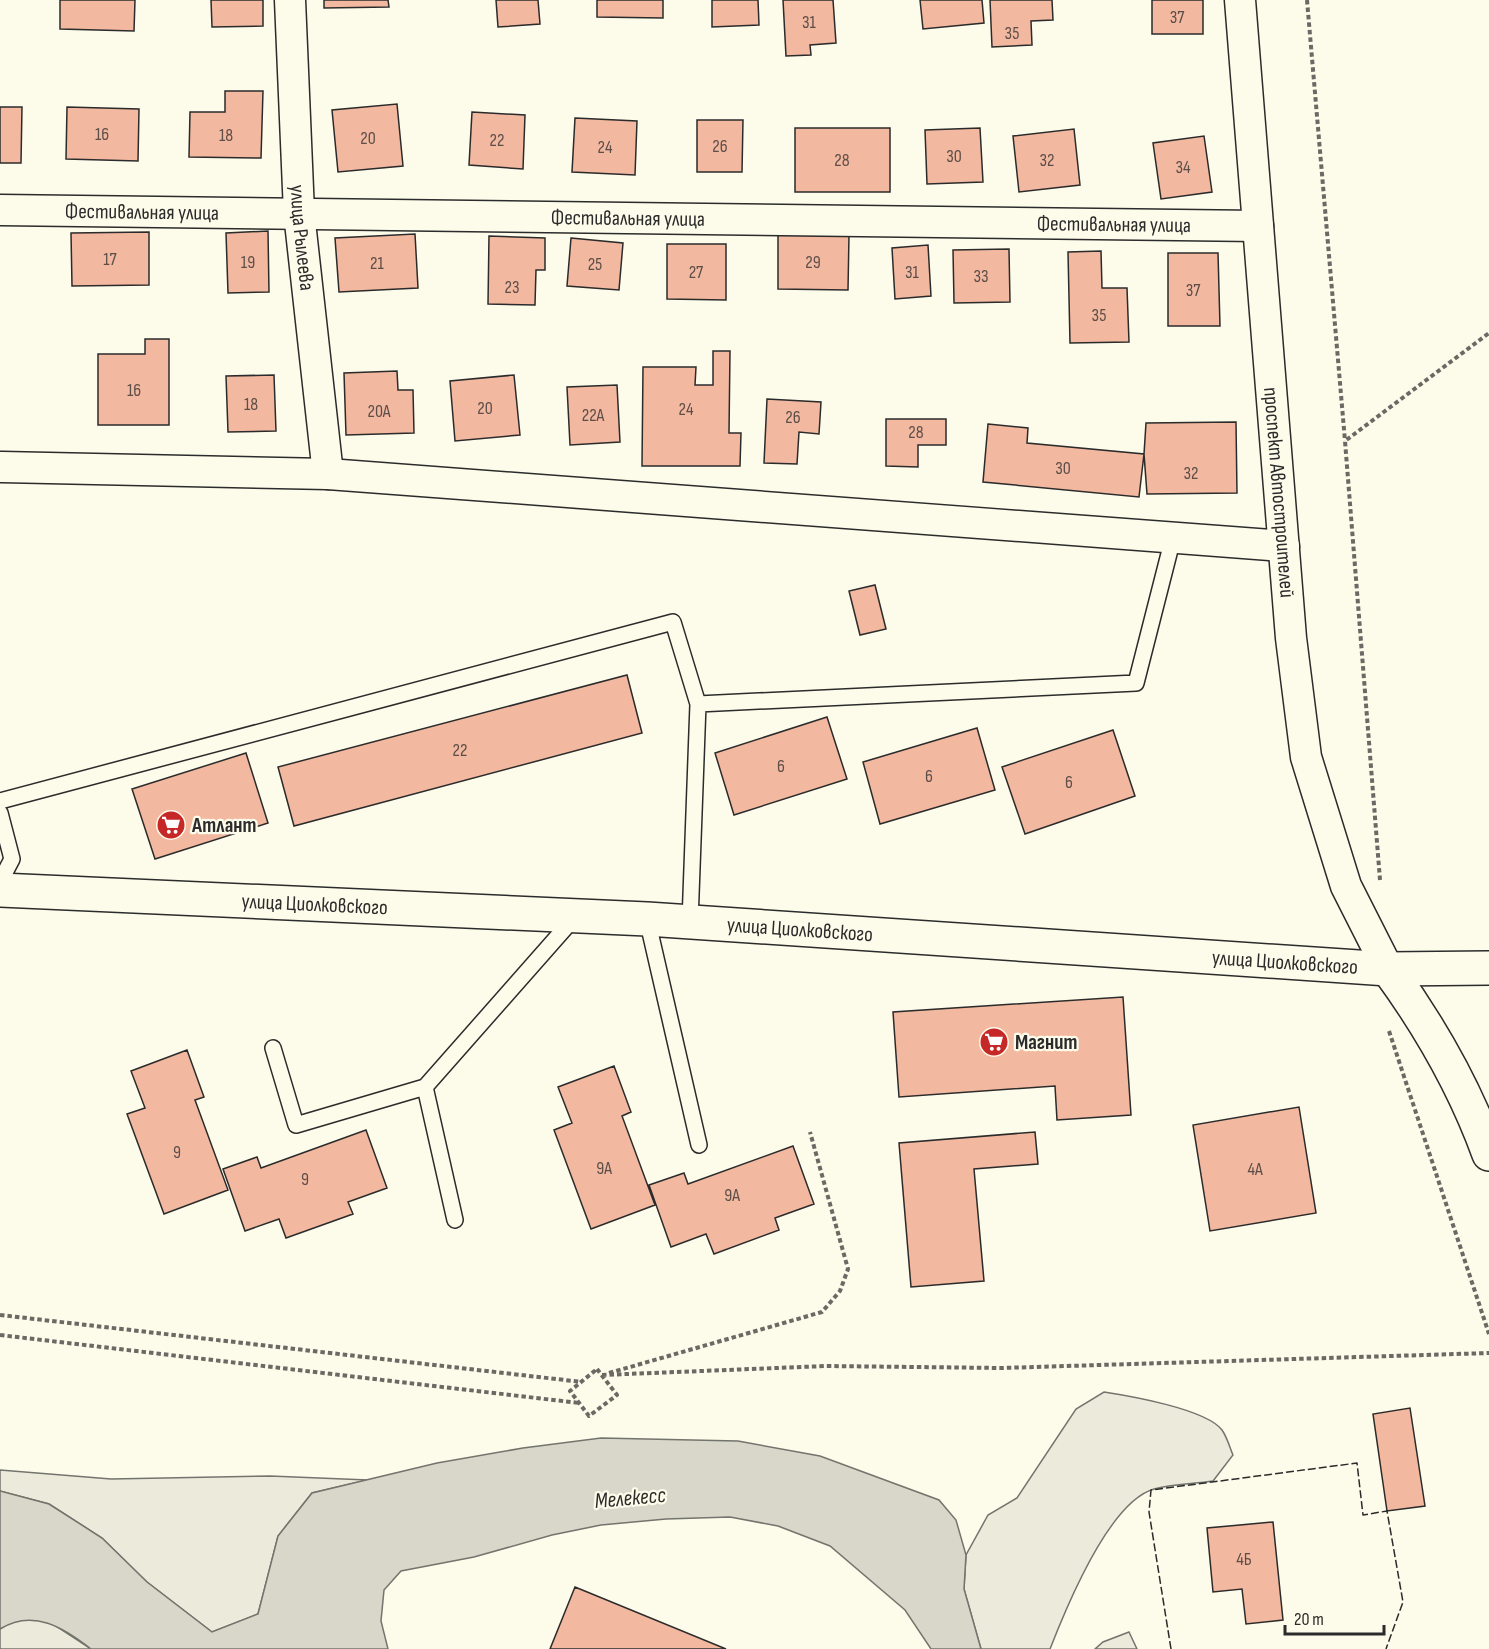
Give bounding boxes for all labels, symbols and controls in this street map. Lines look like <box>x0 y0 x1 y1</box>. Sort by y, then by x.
house number: 37 <box>1170 7 1185 28</box>
house number: 31 <box>802 12 817 33</box>
house number: 35 <box>1005 23 1019 44</box>
house number: 16 <box>95 124 109 145</box>
house number: 18 <box>219 125 233 146</box>
house number: 20 <box>360 128 376 149</box>
house number: 22 <box>490 130 504 151</box>
house number: 26 <box>712 136 728 157</box>
house number: 24 <box>598 137 613 158</box>
house number: 30 <box>946 146 962 167</box>
house number: 28 <box>834 150 850 171</box>
house number: 32 <box>1040 150 1054 171</box>
house number: 34 <box>1175 157 1191 178</box>
street label: улица Рылеева <box>285 184 320 292</box>
street label: Фестивальная улица <box>65 199 219 226</box>
street label: Фестивальная улица <box>551 205 705 232</box>
street label: Фестивальная улица <box>1037 211 1191 238</box>
house number: 17 <box>103 249 118 270</box>
house number: 19 <box>241 252 255 273</box>
house number: 29 <box>805 252 821 273</box>
house number: 21 <box>370 253 385 274</box>
house number: 25 <box>588 254 602 275</box>
house number: 27 <box>689 262 704 283</box>
house number: 31 <box>905 262 920 283</box>
house number: 33 <box>973 266 989 287</box>
house number: 23 <box>505 277 520 298</box>
house number: 37 <box>1186 280 1201 301</box>
house number: 35 <box>1092 305 1106 326</box>
house number: 16 <box>127 380 141 401</box>
street label: проспект Автостроителей <box>1258 386 1300 599</box>
house number: 18 <box>244 394 258 415</box>
house number: 20 <box>477 398 493 419</box>
house number: 24 <box>679 399 694 420</box>
house number: 20А <box>367 401 391 422</box>
house number: 22А <box>582 405 605 426</box>
house number: 26 <box>785 407 801 428</box>
house number: 28 <box>908 422 924 443</box>
house number: 30 <box>1055 458 1071 479</box>
house number: 32 <box>1184 463 1198 484</box>
house number: 22 <box>453 740 467 761</box>
house number: 6 <box>777 756 785 777</box>
house number: 6 <box>925 766 933 787</box>
house number: 6 <box>1065 772 1073 793</box>
supermarket icon: Атлант <box>155 809 187 841</box>
place label: Атлант <box>191 813 256 838</box>
street label: улица Циолковского <box>241 889 388 920</box>
street label: улица Циолковского <box>726 912 874 947</box>
street label: улица Циолковского <box>1211 945 1359 980</box>
supermarket icon: Магнит <box>978 1026 1010 1058</box>
place label: Магнит <box>1015 1030 1077 1055</box>
house number: 9 <box>173 1142 181 1163</box>
house number: 9А <box>596 1158 612 1179</box>
house number: 4А <box>1247 1159 1263 1180</box>
house number: 9 <box>301 1169 309 1190</box>
house number: 9А <box>724 1185 740 1206</box>
water label: Мелекесс <box>593 1482 667 1515</box>
house number: 4Б <box>1236 1549 1252 1570</box>
scale bar <box>1285 1598 1384 1636</box>
text: 20 m <box>1294 1609 1324 1630</box>

